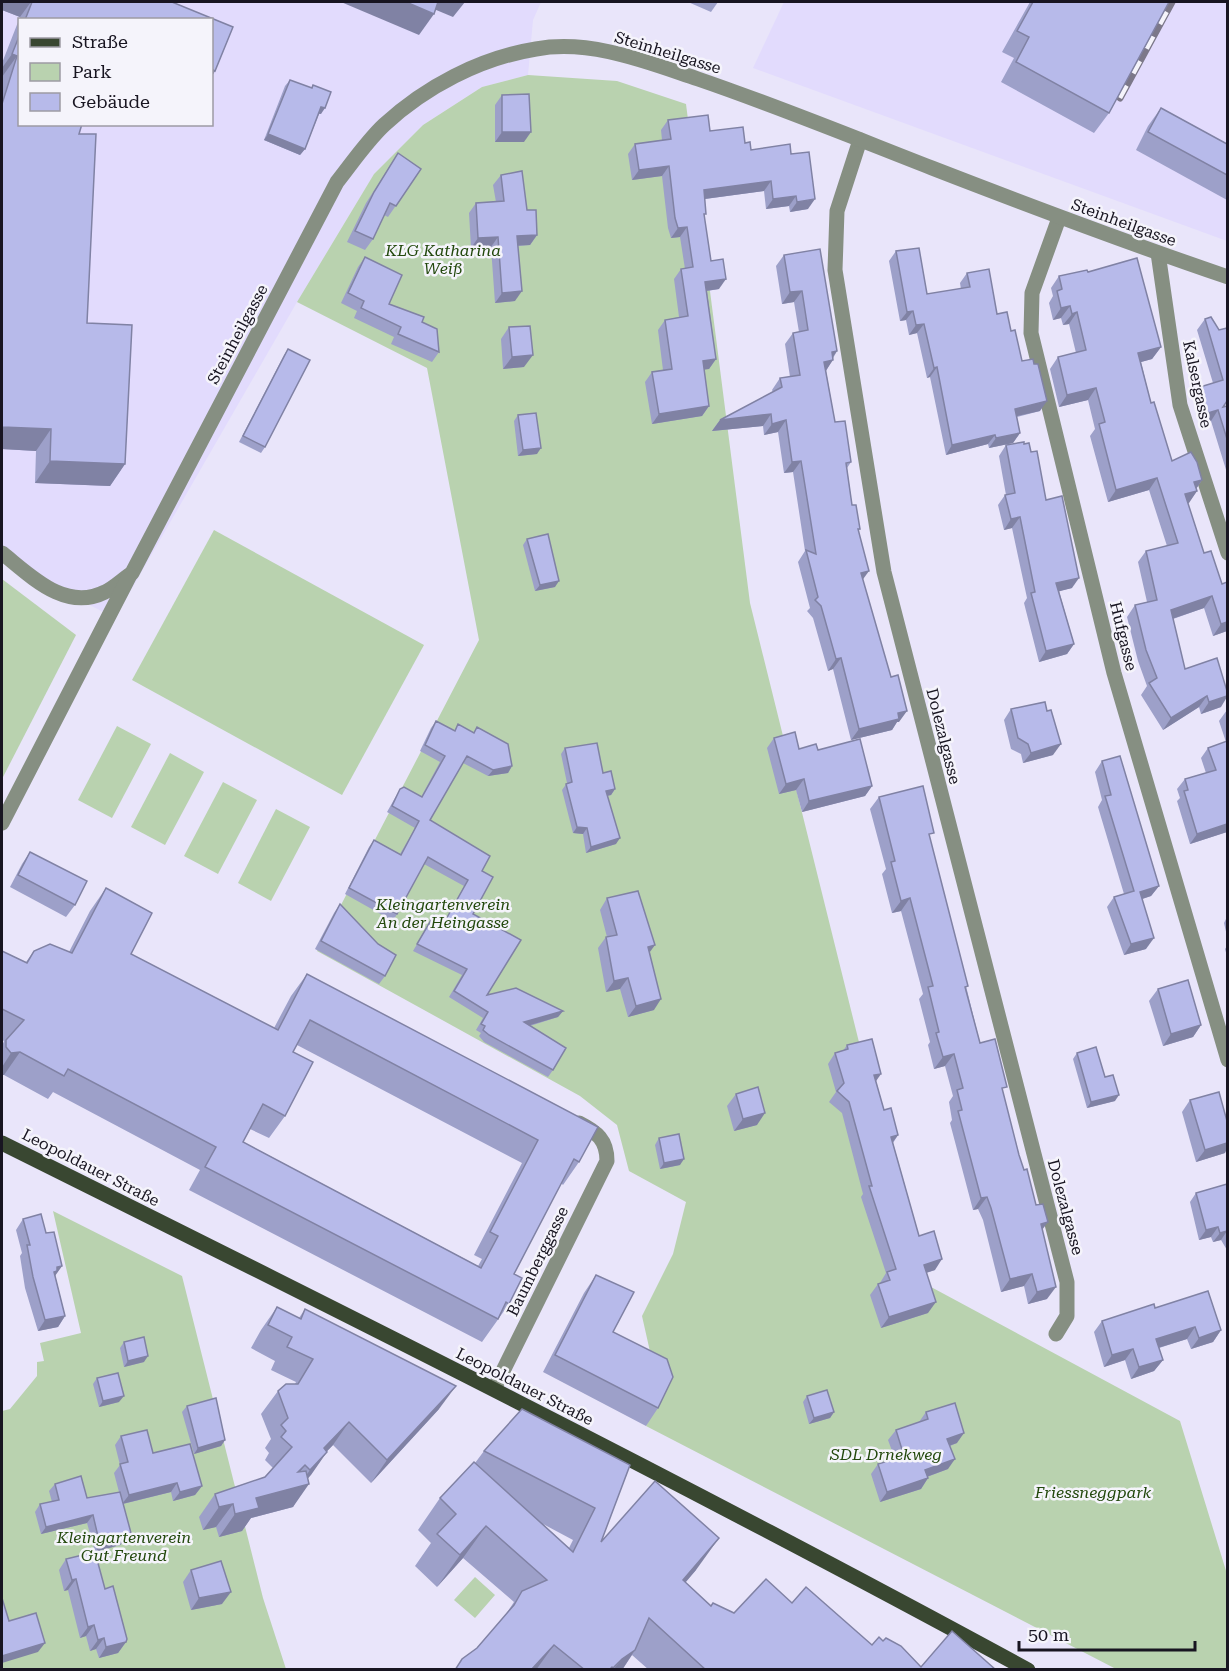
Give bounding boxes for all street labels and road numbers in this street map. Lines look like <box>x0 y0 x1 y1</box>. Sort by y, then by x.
street label: Steinheilgasse <box>612 27 724 78</box>
street label: Steinheilgasse <box>1069 195 1179 250</box>
street label: Steinheilgasse <box>203 281 272 387</box>
street label: Kalsergasse <box>1179 339 1216 430</box>
street label: Hufgasse <box>1106 600 1141 673</box>
street label: Dolezalgasse <box>922 686 965 786</box>
street label: Leopoldauer Straße <box>19 1125 163 1210</box>
street label: Dolezalgasse <box>1044 1157 1087 1257</box>
street label: Baumberggasse <box>503 1203 572 1319</box>
street label: Leopoldauer Straße <box>453 1344 597 1429</box>

